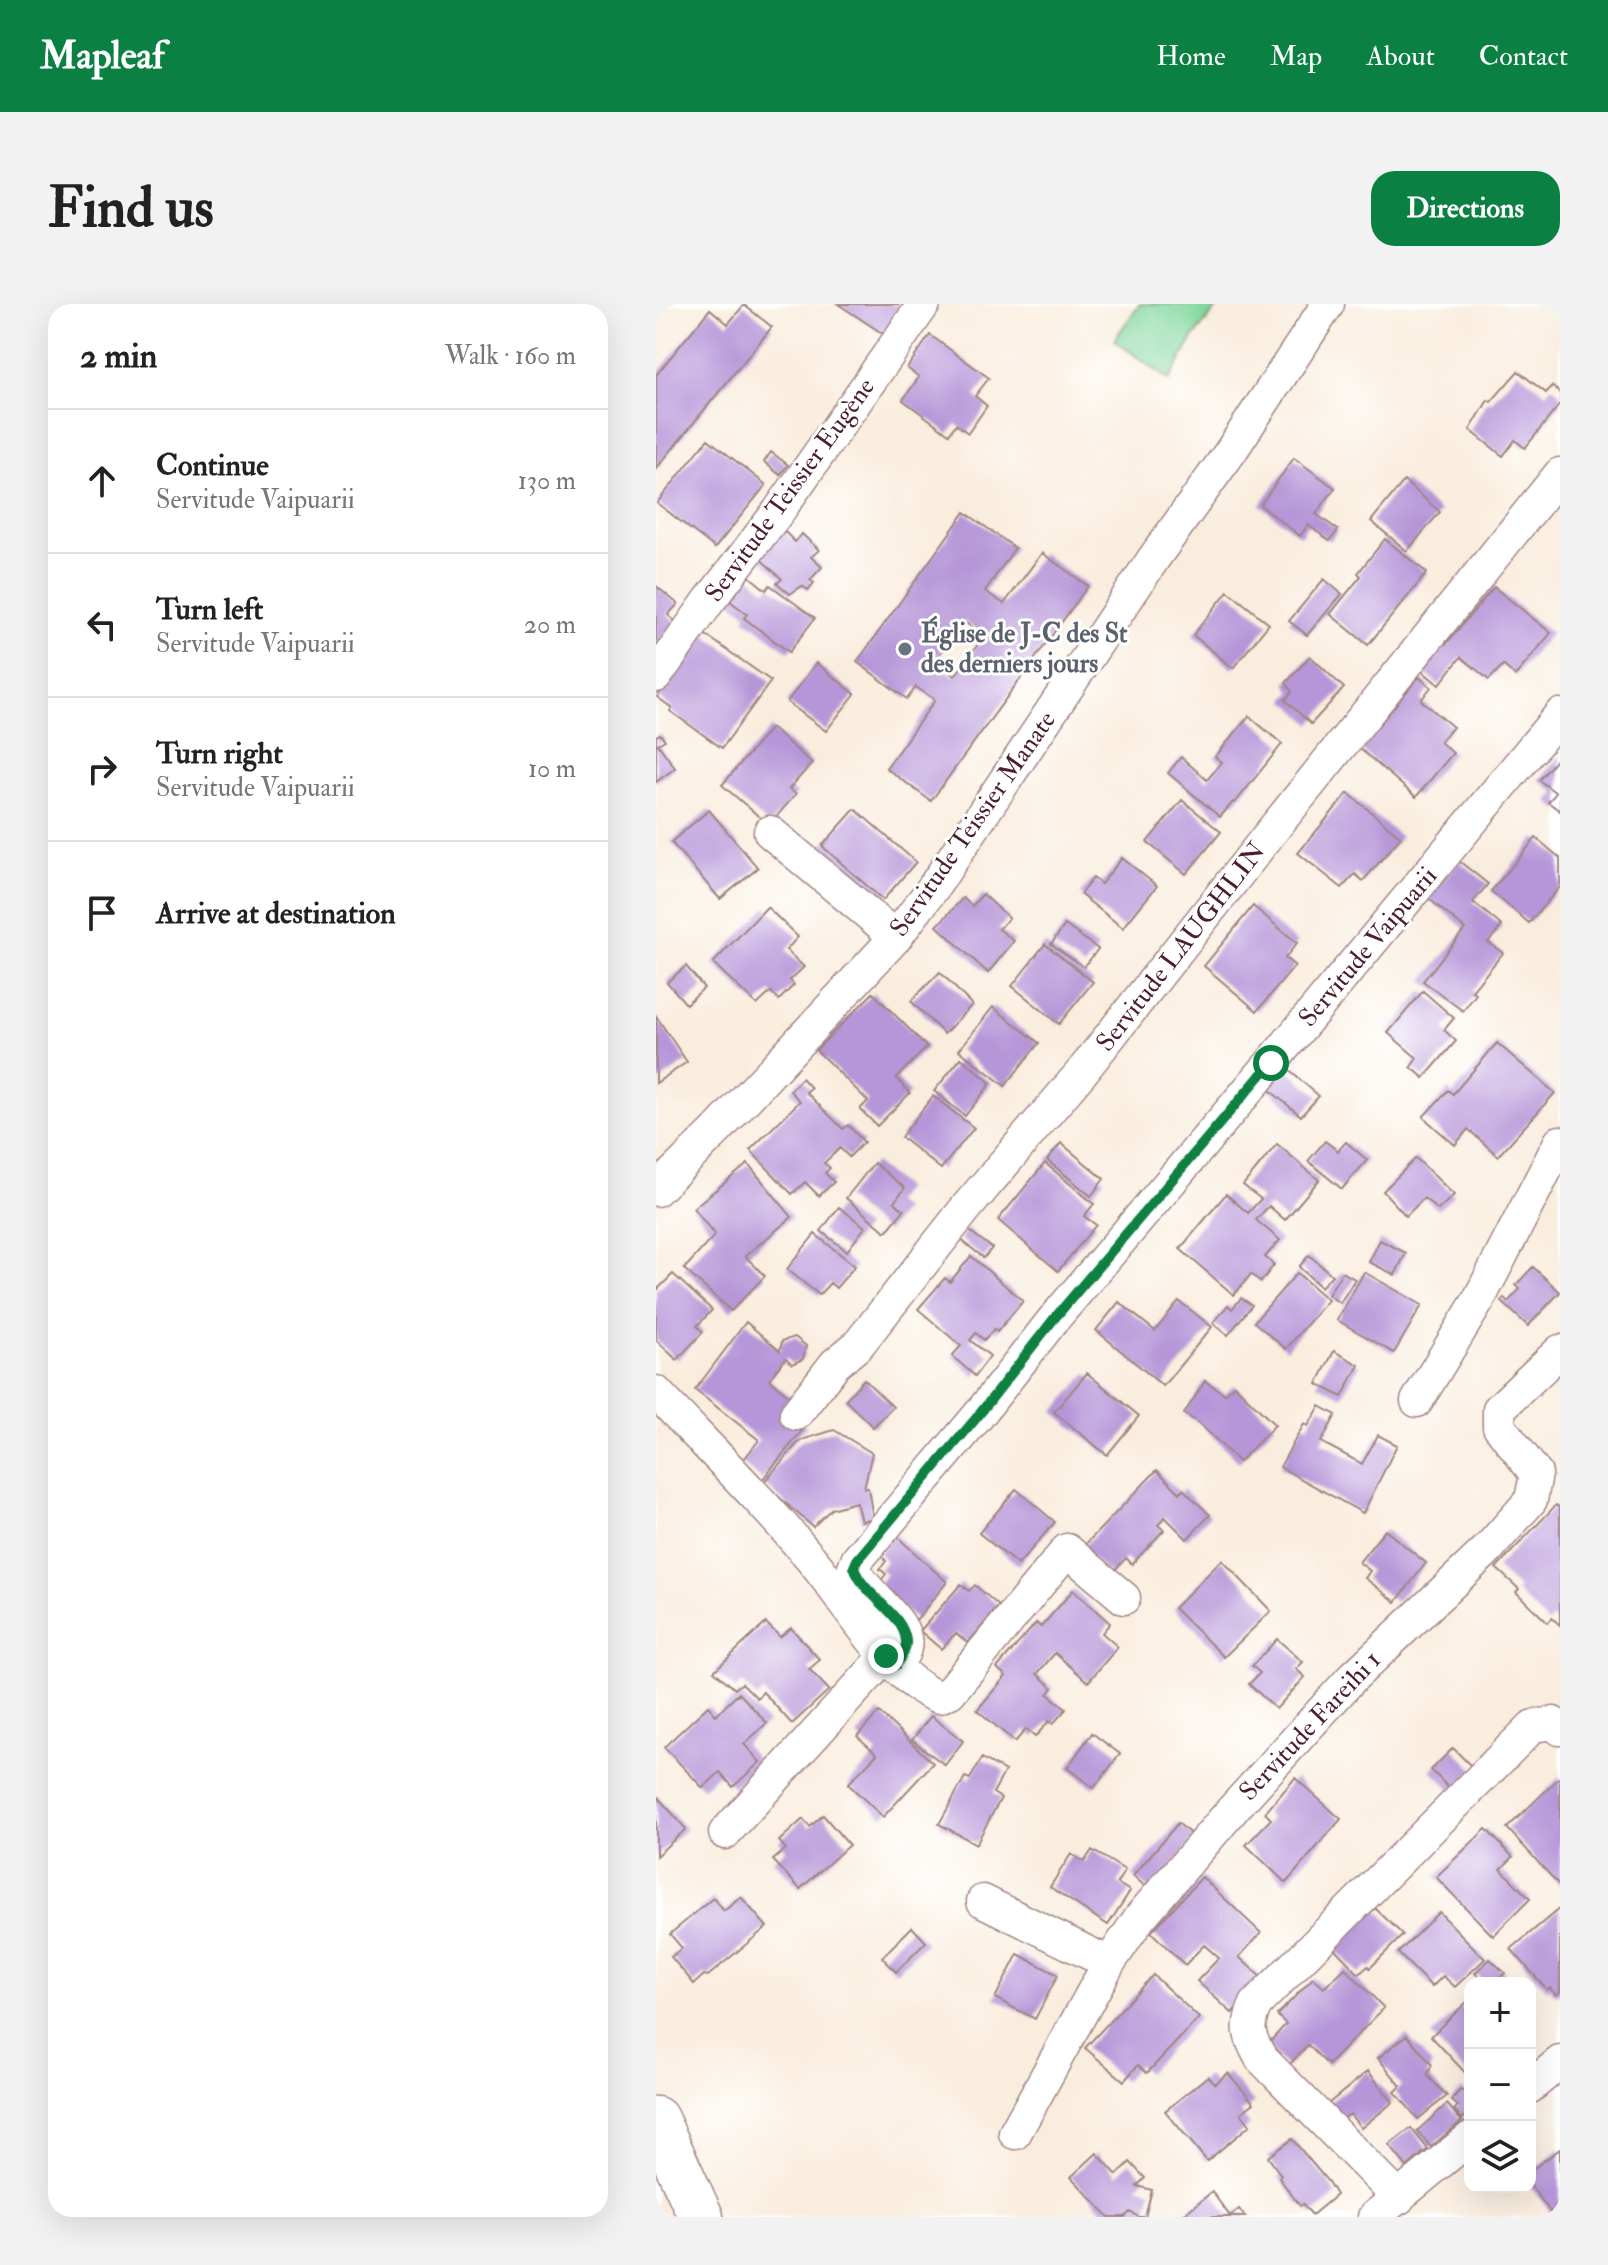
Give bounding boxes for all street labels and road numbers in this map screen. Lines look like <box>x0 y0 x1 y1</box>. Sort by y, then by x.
street label: Servitude Teissier Eugène <box>698 372 882 608</box>
street label: Servitude Teissier Manate <box>883 705 1063 943</box>
street label: Servitude LAUGHLIN <box>1089 835 1273 1058</box>
street label: Servitude Vaipuarii <box>1292 861 1445 1034</box>
street label: Servitude Fareihi 1 <box>1232 1644 1388 1808</box>

